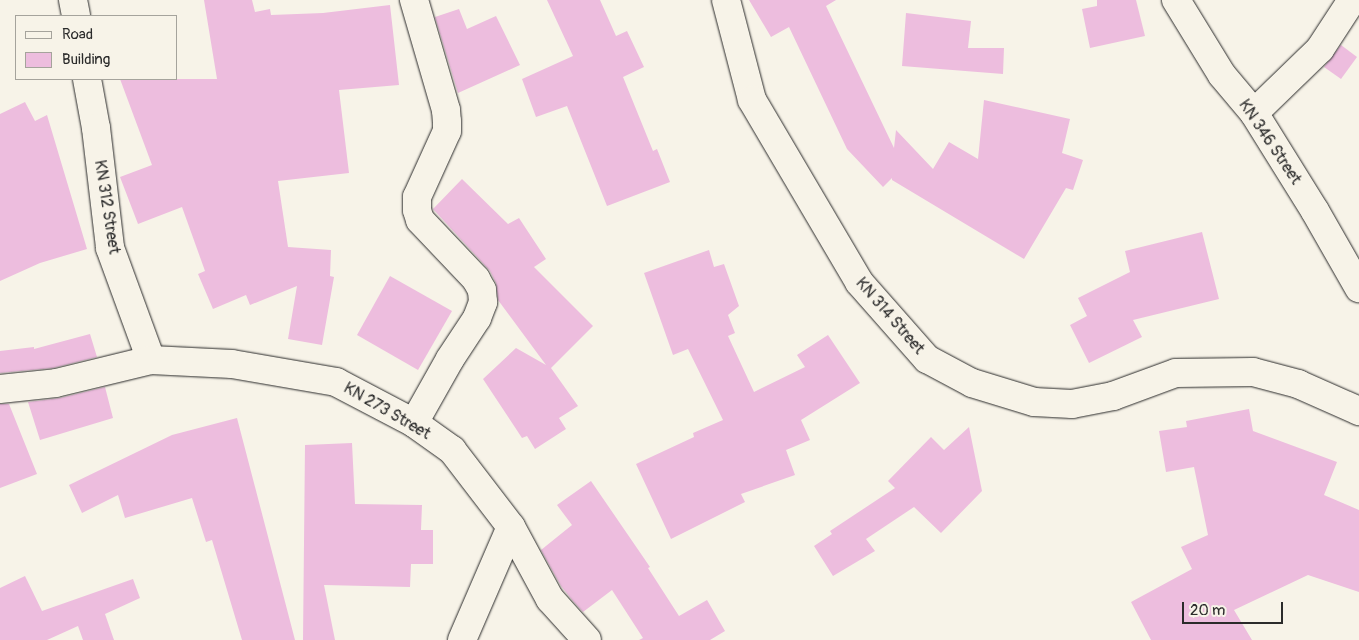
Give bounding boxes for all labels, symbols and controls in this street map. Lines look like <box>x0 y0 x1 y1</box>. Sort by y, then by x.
legend <box>15 15 178 80</box>
text: Road <box>62 25 93 44</box>
text: Building <box>62 50 110 69</box>
street label: KN 346 Street <box>1235 96 1305 188</box>
street label: KN 312 Street <box>90 159 124 255</box>
street label: KN 314 Street <box>852 274 928 358</box>
street label: KN 273 Street <box>340 378 434 444</box>
scale bar <box>1184 592 1285 624</box>
text: 20 m <box>1190 601 1225 620</box>

